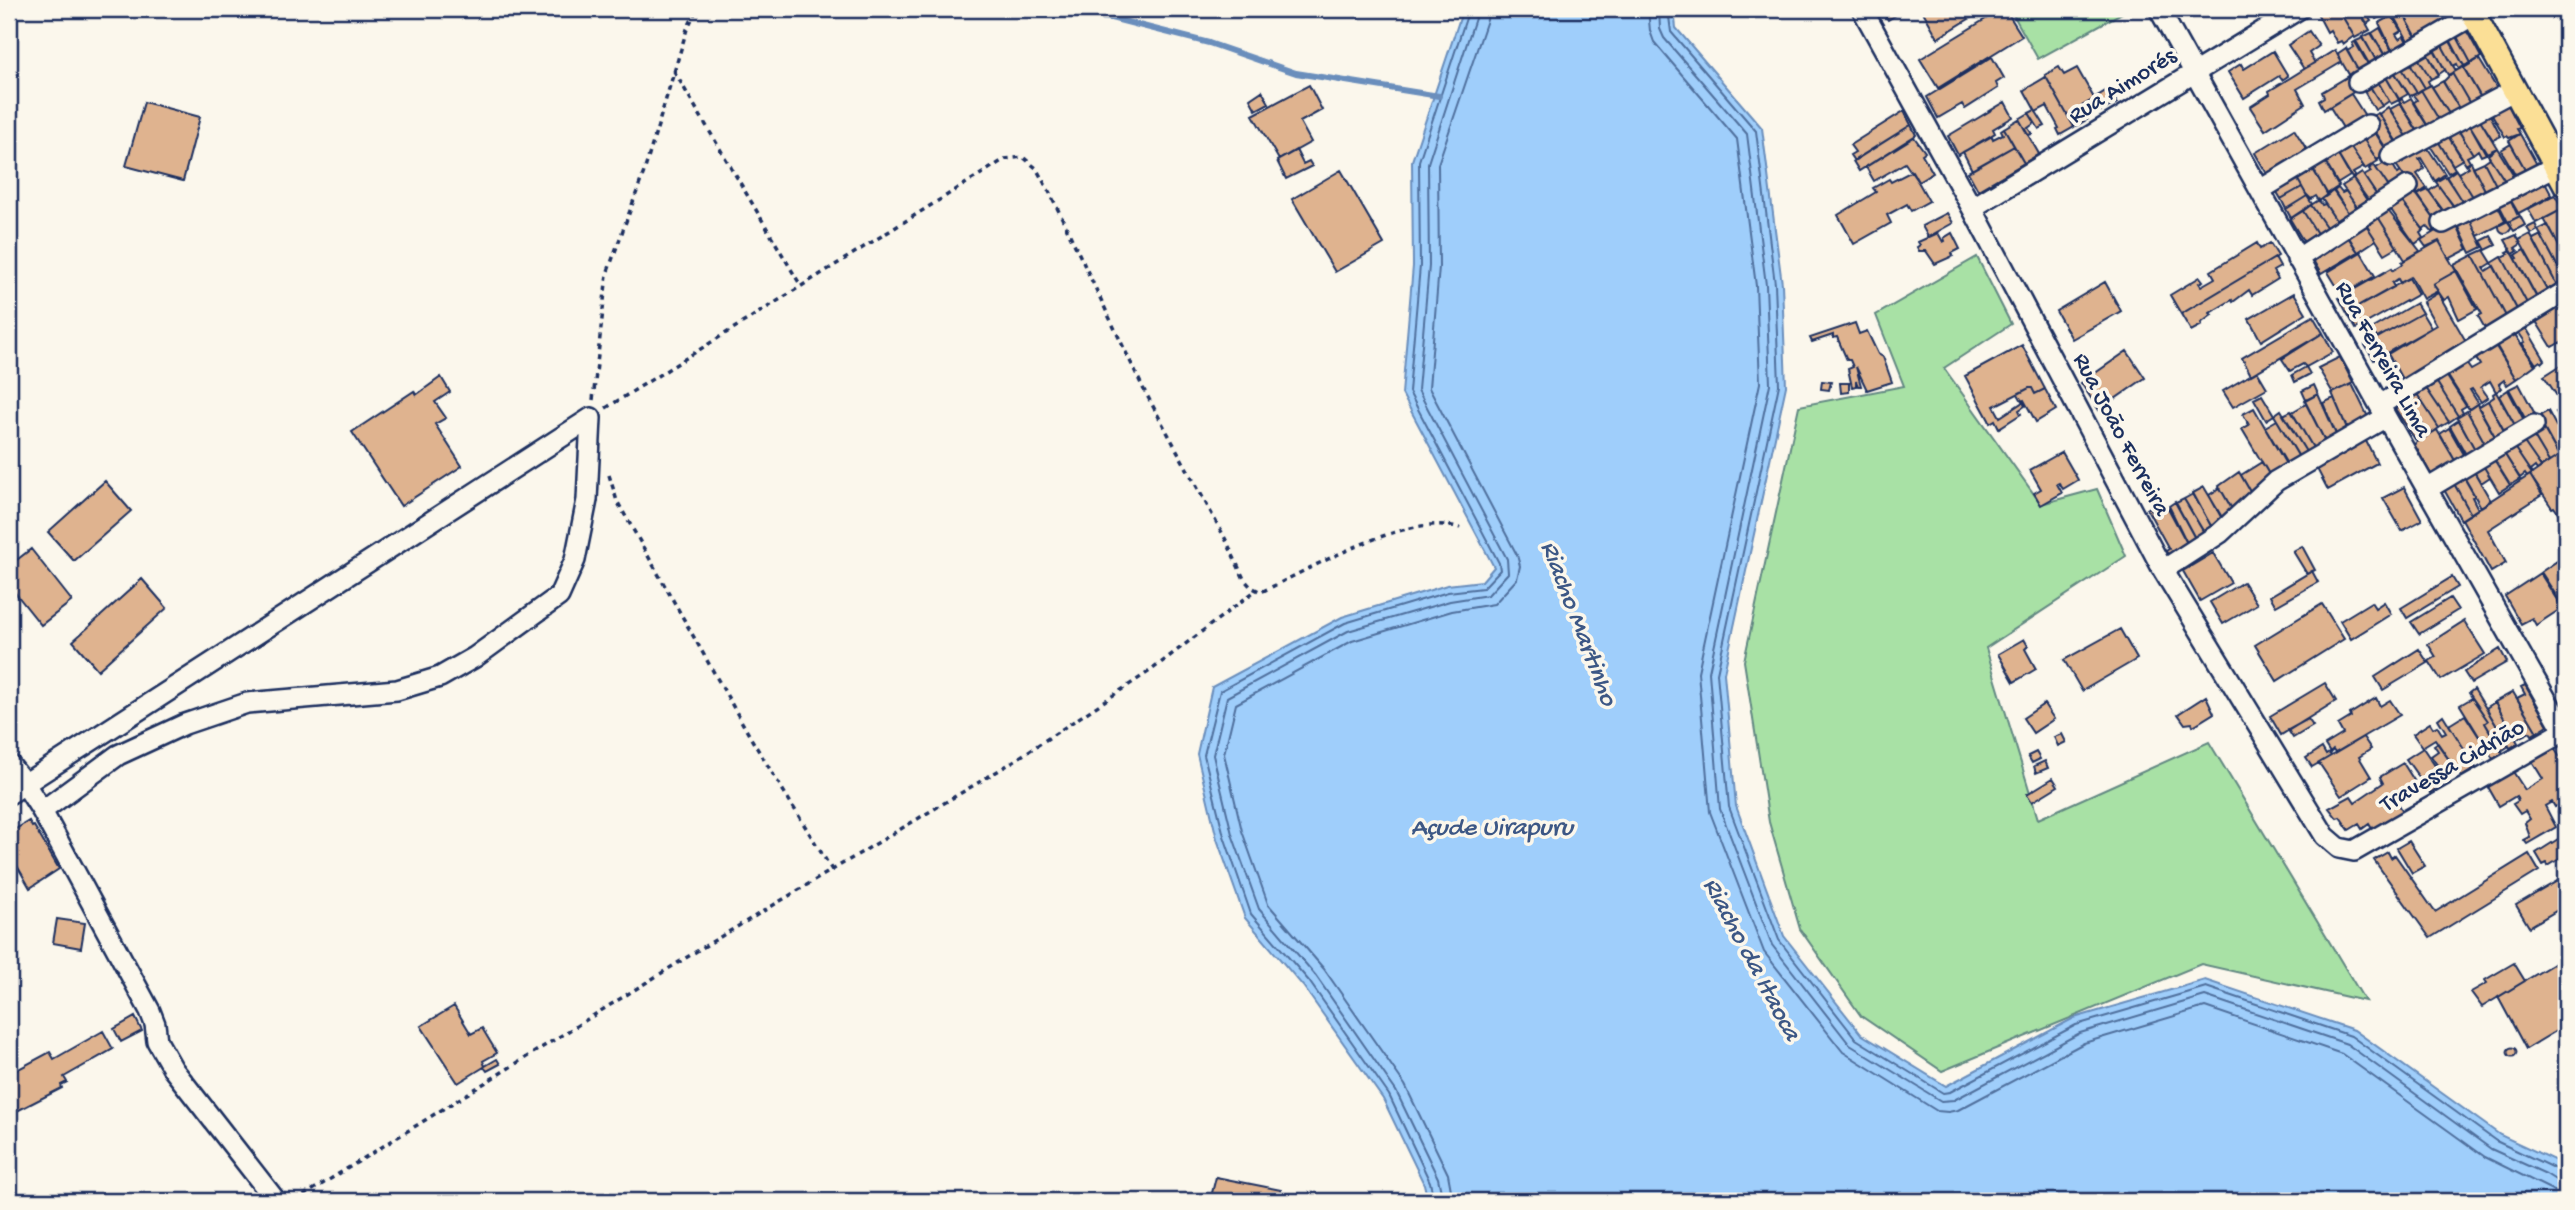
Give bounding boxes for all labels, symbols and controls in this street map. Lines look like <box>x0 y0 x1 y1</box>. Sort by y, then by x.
street label: Rua Aimorés <box>2064 42 2183 131</box>
street label: Rua Ferreira Lima <box>2327 277 2437 444</box>
street label: Rua João Ferreira <box>2065 348 2176 522</box>
water label: Riacho Martinho <box>1531 537 1623 712</box>
street label: Travessa Cidrião <box>2374 714 2531 821</box>
water label: Açude Uirapuru <box>1411 814 1575 845</box>
water label: Riacho da Itaoca <box>1694 873 1807 1048</box>

